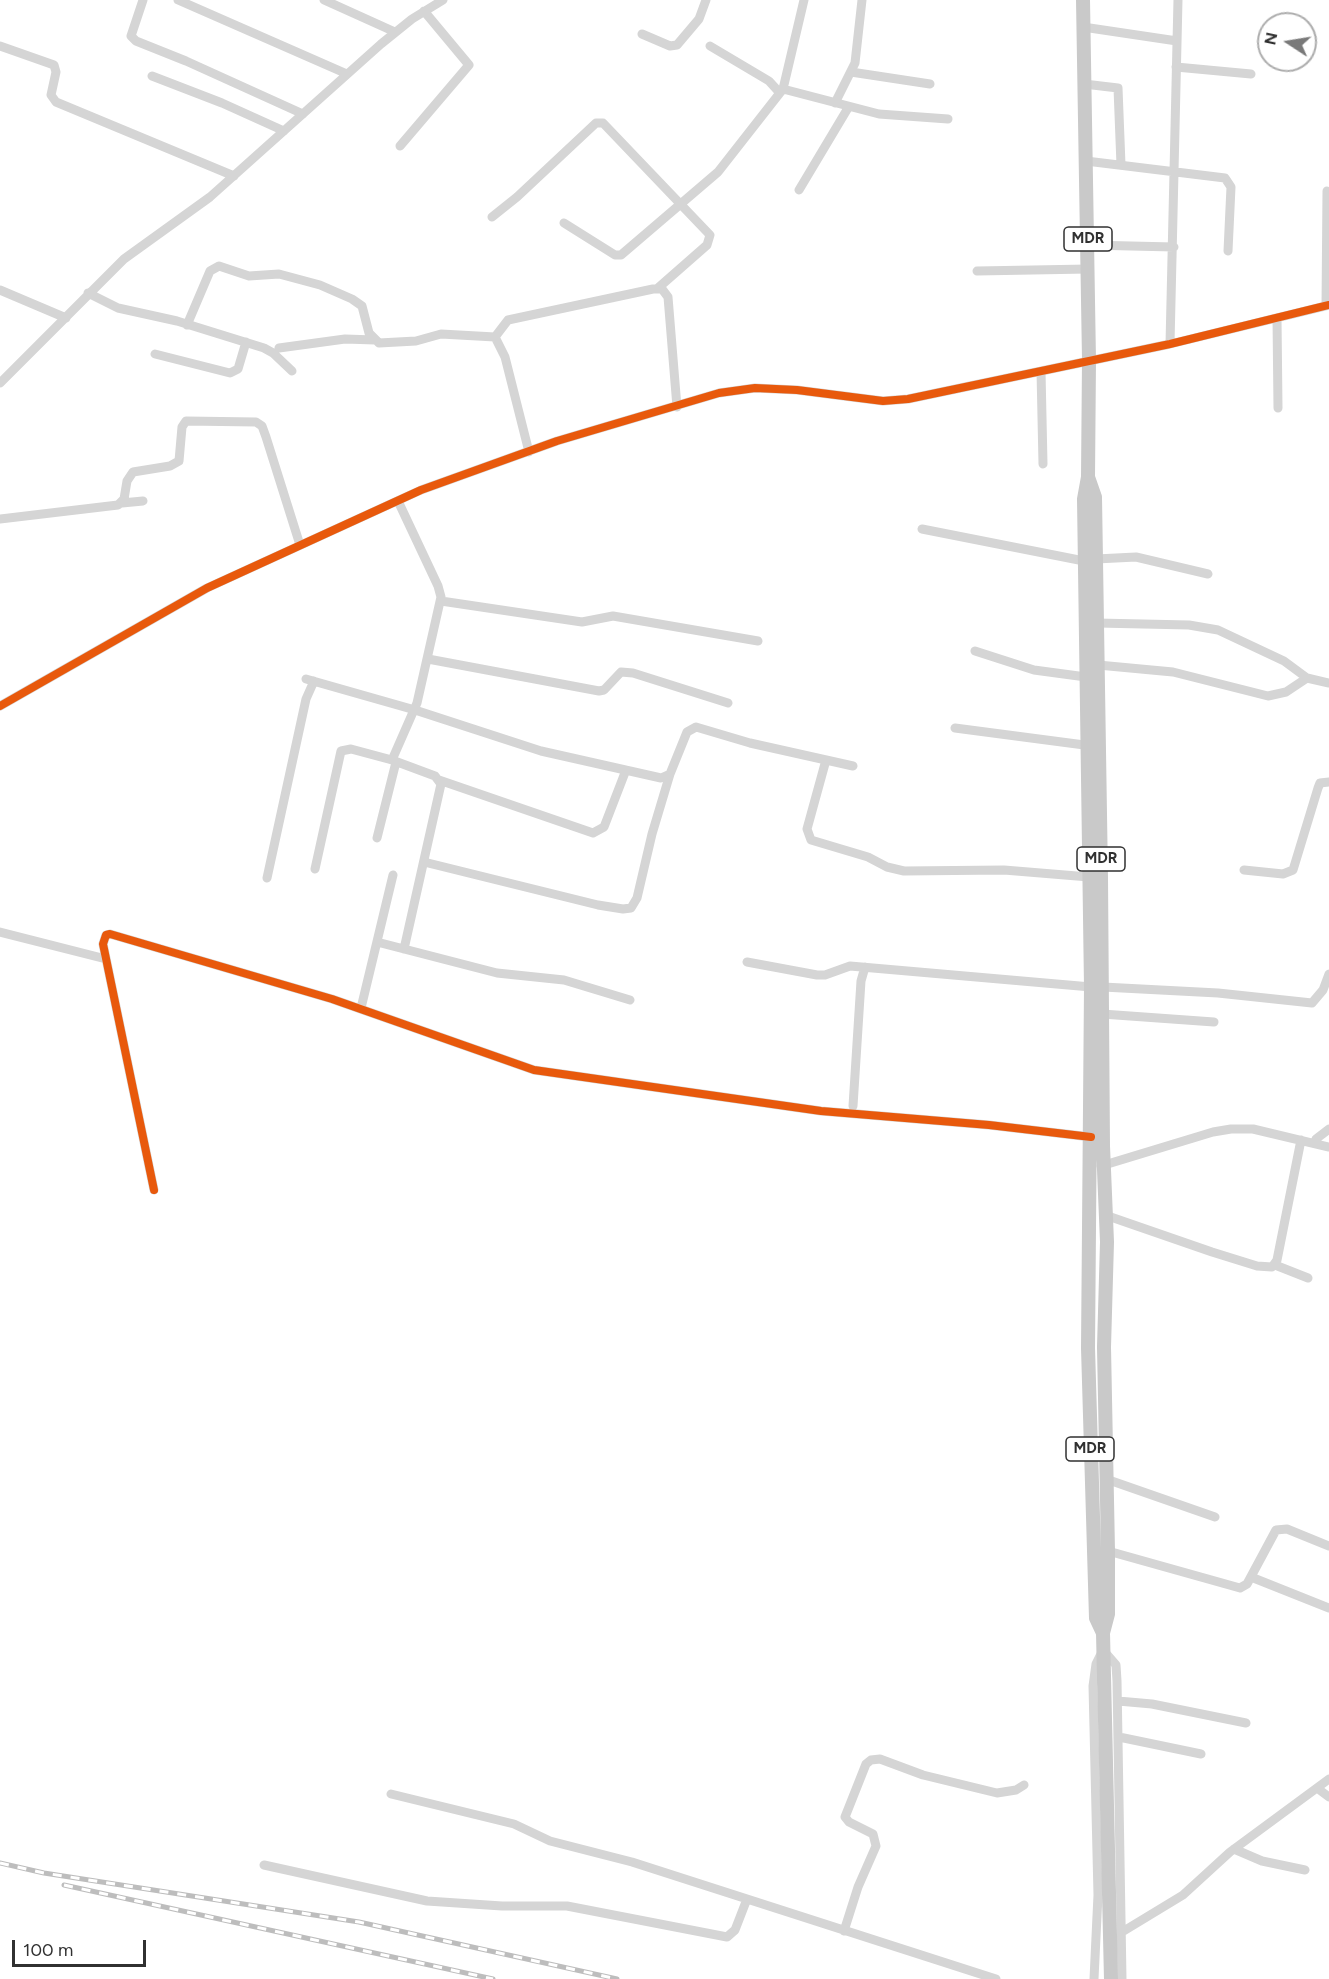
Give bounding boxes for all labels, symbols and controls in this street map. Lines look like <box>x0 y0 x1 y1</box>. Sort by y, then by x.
north arrow <box>1257 12 1317 72</box>
text: N <box>1260 31 1281 47</box>
road number: MDR <box>1064 227 1112 251</box>
road number: MDR <box>1077 847 1125 871</box>
road number: MDR <box>1066 1437 1114 1461</box>
scale bar <box>15 1928 148 1966</box>
text: 100 m <box>23 1939 73 1961</box>

